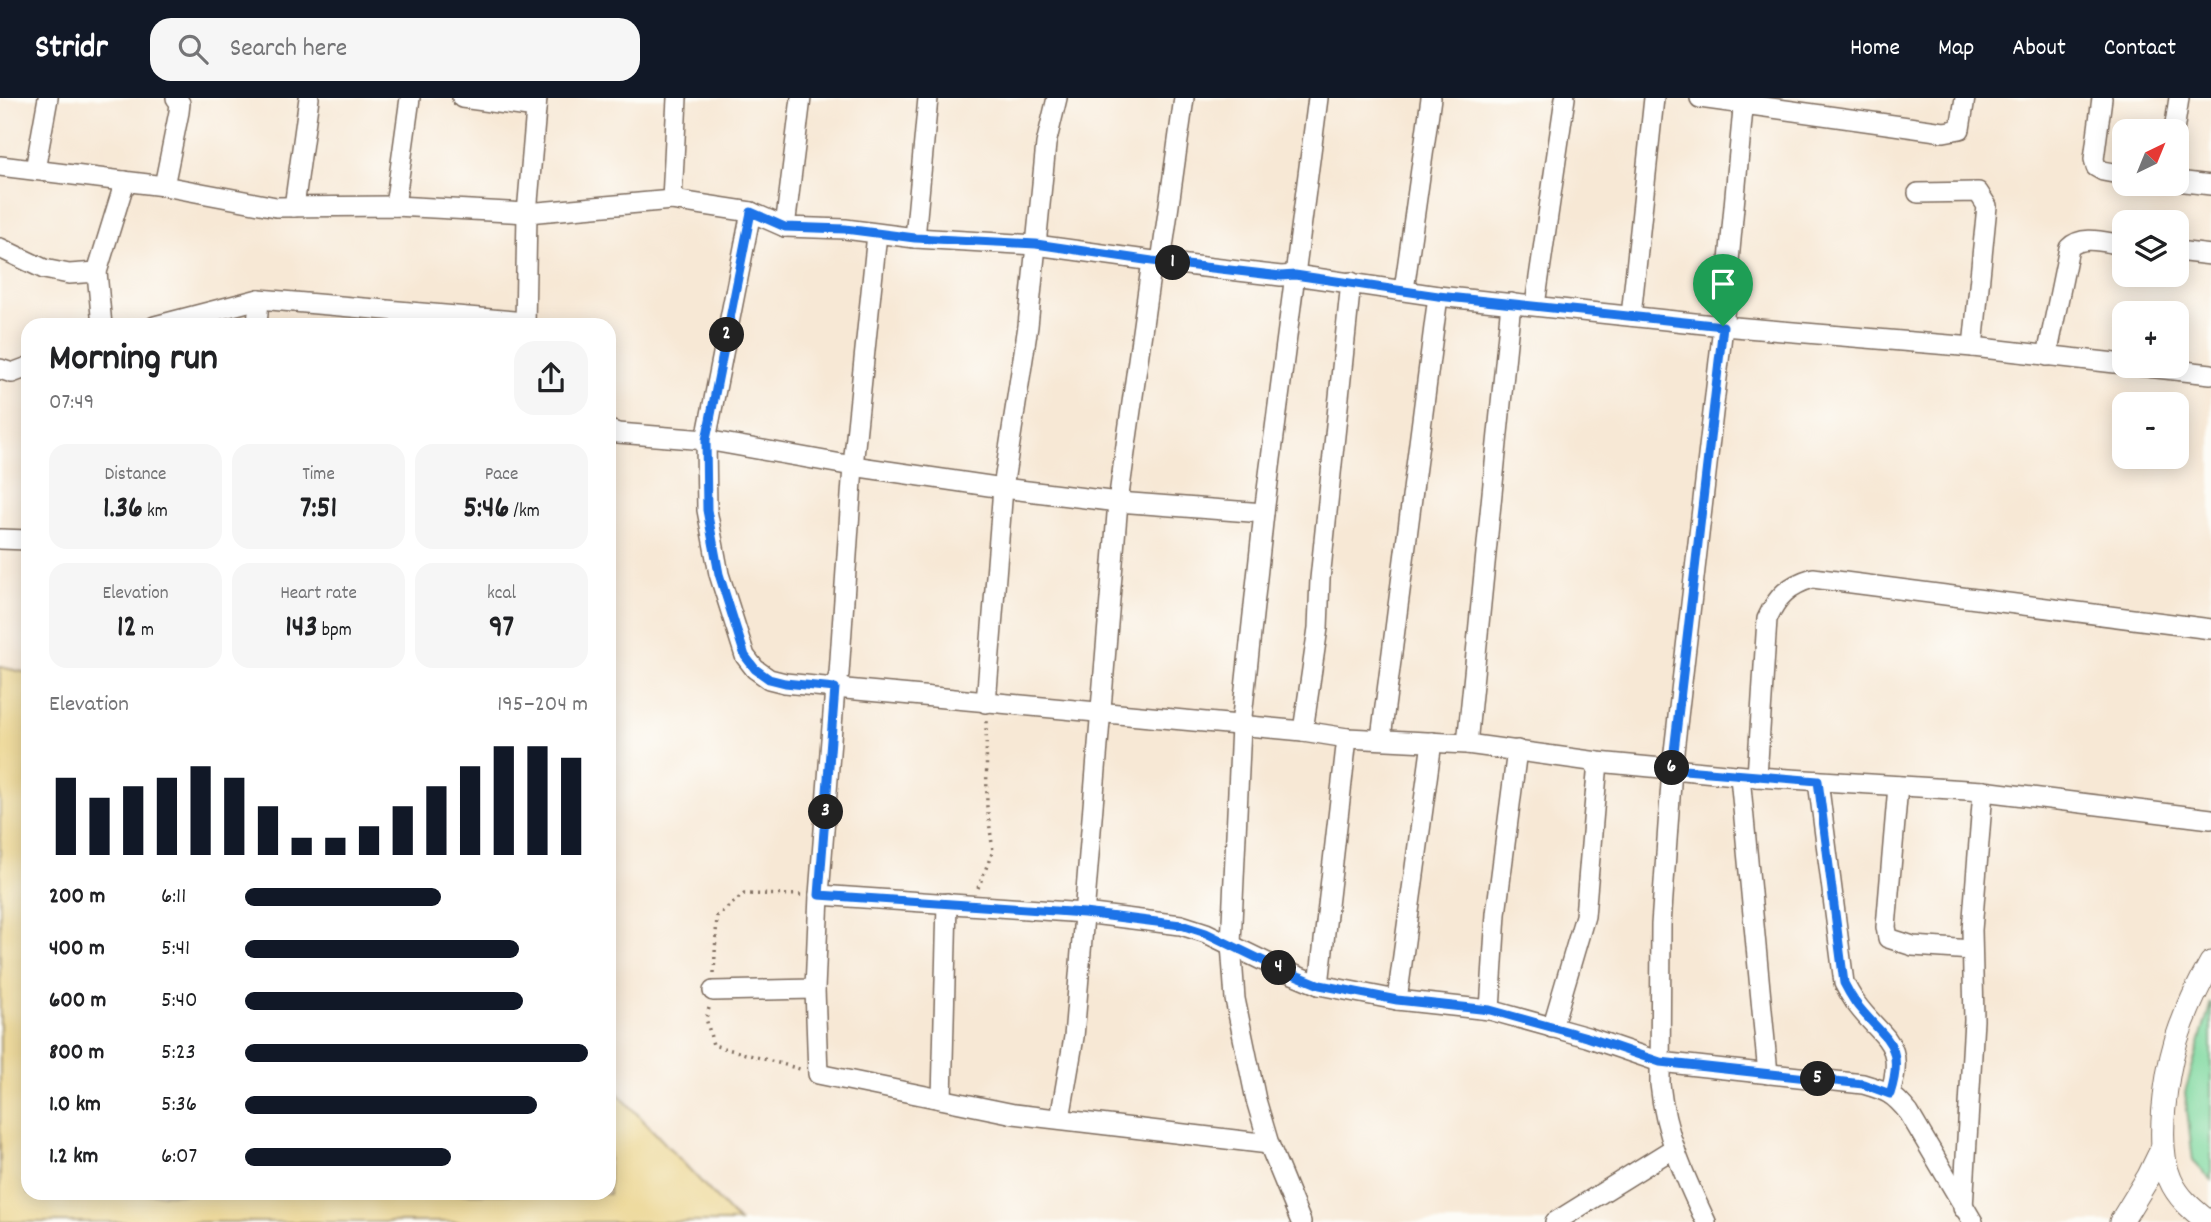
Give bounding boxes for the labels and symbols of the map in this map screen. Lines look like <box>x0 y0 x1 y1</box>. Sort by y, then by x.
north arrow <box>2112 119 2189 196</box>
pin: 1 <box>1156 246 1190 280</box>
pin <box>1693 254 1753 326</box>
pin: 2 <box>710 317 744 352</box>
pin: 6 <box>1654 750 1690 786</box>
pin: 3 <box>808 794 844 830</box>
pin: 4 <box>1262 950 1296 986</box>
pin: 5 <box>1800 1062 1836 1096</box>

